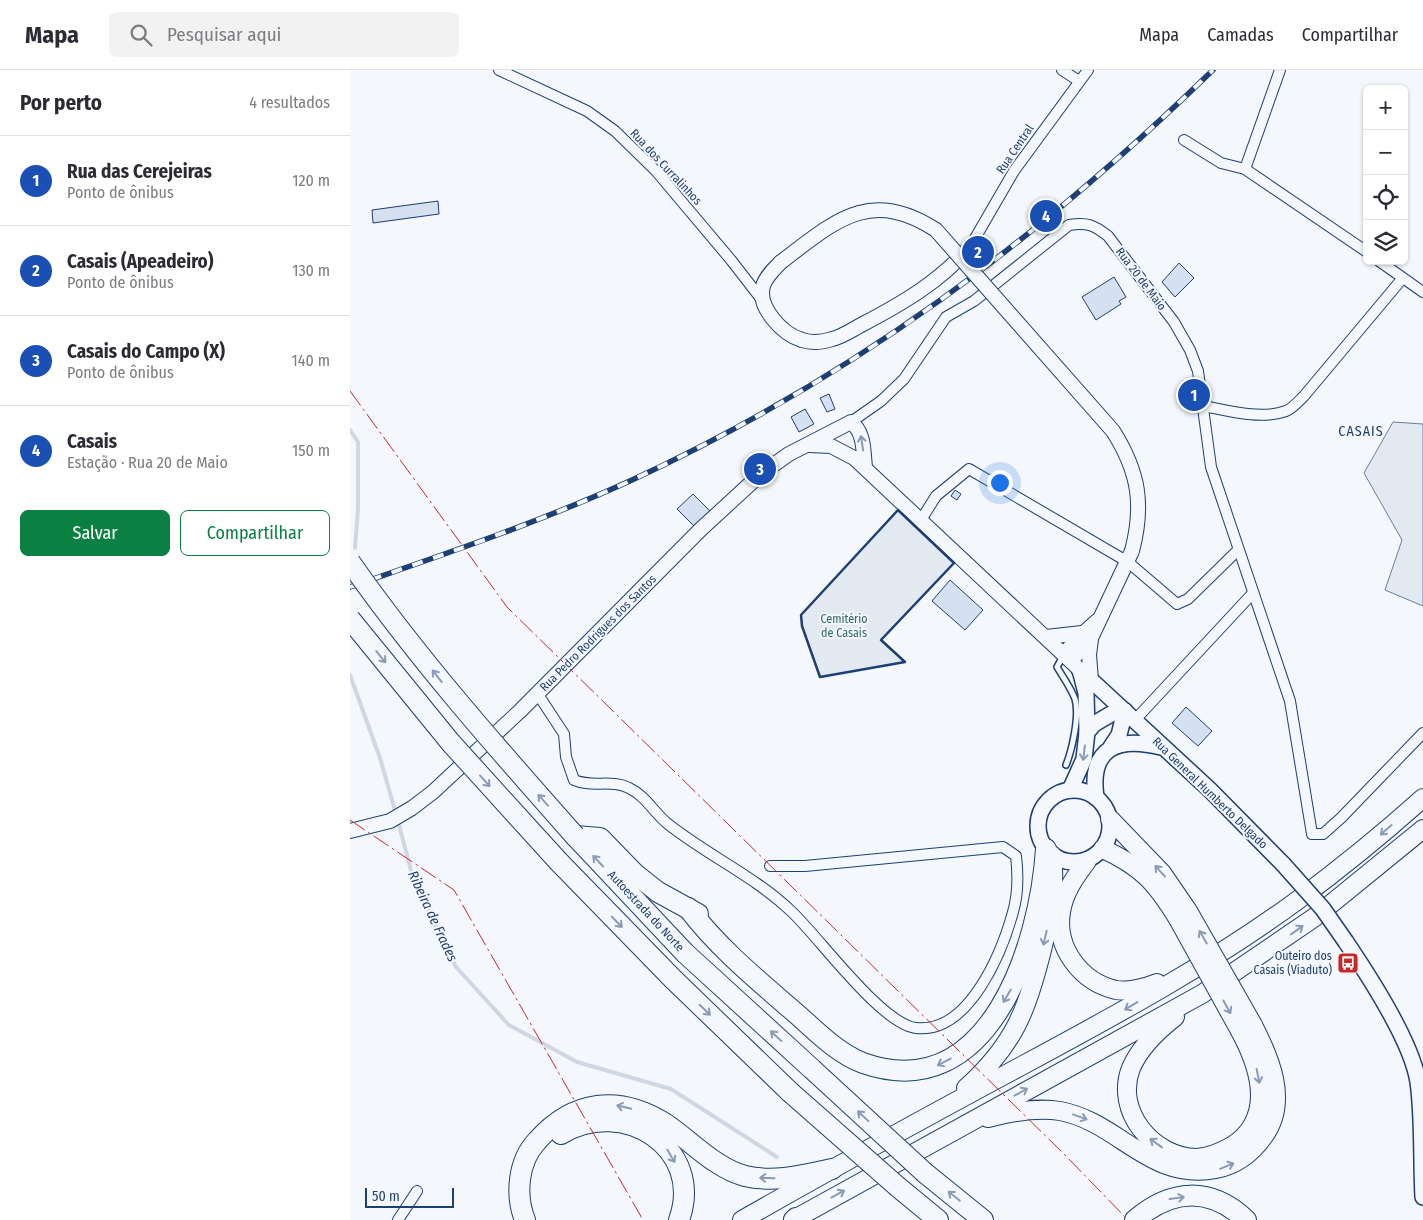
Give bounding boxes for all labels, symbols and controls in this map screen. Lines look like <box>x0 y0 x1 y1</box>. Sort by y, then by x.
search box <box>109 12 459 57</box>
text: Mapa <box>25 21 79 49</box>
icon: search <box>127 21 155 49</box>
text: Pesquisar aqui <box>167 23 281 46</box>
text: Mapa <box>1139 24 1179 46</box>
text: Camadas <box>1207 24 1274 46</box>
text: Compartilhar <box>1302 24 1398 46</box>
map controls <box>1363 85 1408 265</box>
button: + <box>1363 85 1408 130</box>
text: Por perto <box>20 90 102 116</box>
text: 4 resultados <box>249 93 330 112</box>
street label: Rua Central <box>993 122 1037 176</box>
street label: Rua dos Curralinhos <box>627 126 705 208</box>
button: − <box>1363 130 1408 175</box>
text: Rua das Cerejeiras <box>67 160 212 183</box>
text: 1 <box>33 171 39 190</box>
text: 120 m <box>292 171 330 190</box>
button: locate <box>1363 175 1408 220</box>
text: Ponto de ônibus <box>67 183 174 202</box>
pin: 4 <box>1030 197 1062 235</box>
button: layers <box>1363 220 1408 265</box>
pin: 2 <box>962 233 994 271</box>
street label: Rua 20 de Maio <box>1113 245 1169 313</box>
text: Casais (Apeadeiro) <box>67 250 213 273</box>
text: 2 <box>32 261 40 280</box>
text: 130 m <box>292 261 330 280</box>
text: Ponto de ônibus <box>67 273 174 292</box>
text: Casais do Campo (X) <box>67 340 225 363</box>
text: 3 <box>32 351 40 370</box>
text: 140 m <box>292 351 330 370</box>
text: Ponto de ônibus <box>67 363 174 382</box>
pin: 1 <box>1178 376 1210 414</box>
district label: CASAIS <box>1338 423 1384 440</box>
text: Casais <box>67 430 117 453</box>
one-way arrow <box>857 435 867 451</box>
text: 4 <box>32 441 40 460</box>
text: 150 m <box>292 441 330 460</box>
pin: 3 <box>744 450 776 488</box>
text: Estação · Rua 20 de Maio <box>67 453 228 472</box>
your location <box>987 470 1013 496</box>
button: Salvar <box>20 510 170 556</box>
button: Compartilhar <box>180 510 330 556</box>
street label: Rua Pedro Rodrigues dos Santos <box>537 572 659 694</box>
park label: Cemitério de Casais <box>820 612 868 640</box>
one-way arrow <box>375 650 386 663</box>
one-way arrow <box>432 670 443 683</box>
street label: Rua General Humberto Delgado <box>1150 734 1270 852</box>
one-way arrow <box>1079 745 1089 761</box>
one-way arrow <box>479 775 491 788</box>
one-way arrow <box>537 793 549 806</box>
one-way arrow <box>1380 825 1393 836</box>
one-way arrow <box>592 854 604 867</box>
one-way arrow <box>1154 865 1166 878</box>
water label: Ribeira de Frades <box>404 868 461 964</box>
street label: Autoestrada do Norte <box>605 868 687 954</box>
one-way arrow <box>611 916 623 928</box>
one-way arrow <box>1290 925 1304 935</box>
one-way arrow <box>1040 930 1049 946</box>
one-way arrow <box>1197 930 1207 944</box>
place label: Outeiro dos Casais (Viaduto) <box>1253 949 1332 977</box>
bus stop icon: Outeiro dos Casais (Viaduto) <box>1336 951 1360 975</box>
one-way arrow <box>1002 989 1012 1004</box>
one-way arrow <box>1223 999 1232 1014</box>
one-way arrow <box>1125 1001 1139 1011</box>
one-way arrow <box>699 1004 711 1016</box>
one-way arrow <box>770 1030 783 1042</box>
one-way arrow <box>937 1057 952 1067</box>
one-way arrow <box>1254 1067 1263 1083</box>
one-way arrow <box>1014 1087 1029 1097</box>
one-way arrow <box>616 1102 632 1111</box>
one-way arrow <box>857 1110 870 1122</box>
one-way arrow <box>1071 1113 1087 1122</box>
one-way arrow <box>1149 1138 1163 1148</box>
one-way arrow <box>667 1149 677 1163</box>
one-way arrow <box>1219 1160 1234 1170</box>
one-way arrow <box>759 1174 775 1183</box>
scale bar <box>365 1185 454 1208</box>
text: 50 m <box>372 1188 400 1205</box>
one-way arrow <box>831 1189 845 1199</box>
one-way arrow <box>948 1191 961 1202</box>
one-way arrow <box>1169 1193 1185 1203</box>

